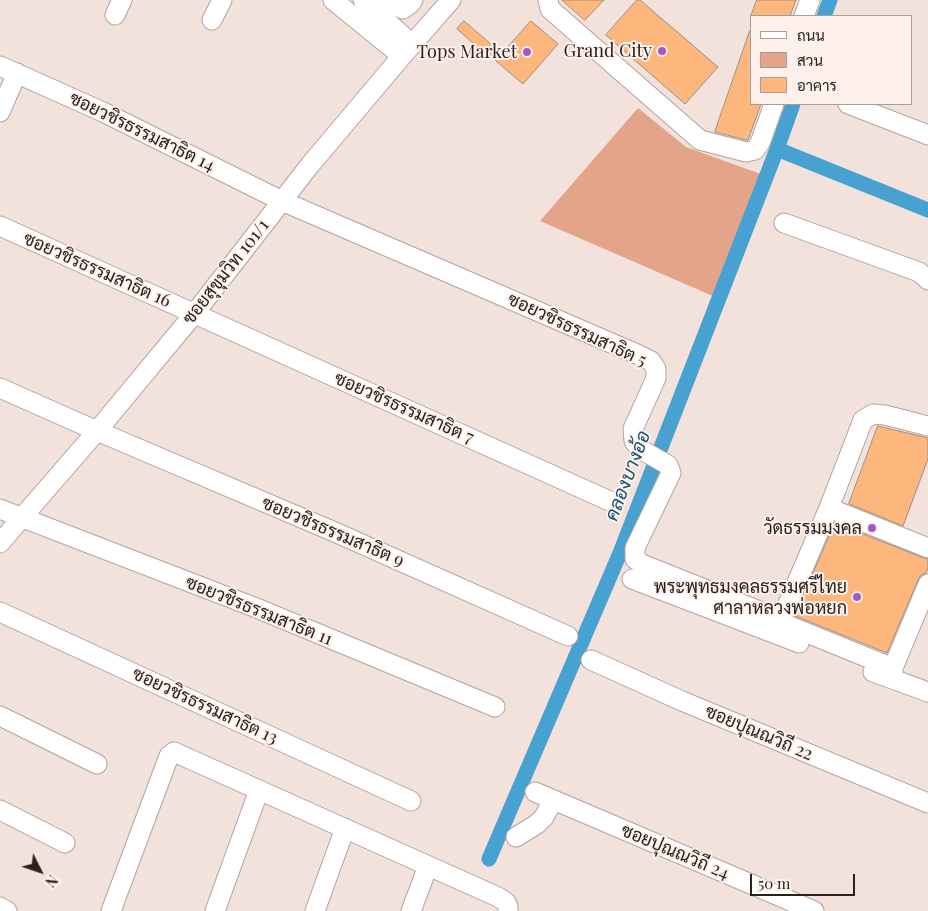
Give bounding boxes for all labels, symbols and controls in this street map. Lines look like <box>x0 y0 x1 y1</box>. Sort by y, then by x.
legend <box>750 15 913 105</box>
text: ถนน <box>797 25 825 45</box>
place label: Grand City <box>564 40 652 62</box>
place label: Tops Market <box>417 41 517 63</box>
marker: Grand City <box>656 45 668 57</box>
marker: Tops Market <box>521 46 533 58</box>
text: สวน <box>797 50 823 70</box>
text: อาคาร <box>797 75 837 95</box>
street label: ซอยวชิรธรรมสาธิต 14 <box>66 87 218 177</box>
street label: ซอยสุขุมวิท 101/1 <box>178 215 274 329</box>
street label: ซอยวชิรธรรมสาธิต 16 <box>20 228 174 312</box>
street label: ซอยวชิรธรรมสาธิต 5 <box>504 288 650 372</box>
street label: ซอยวชิรธรรมสาธิต 7 <box>331 367 477 449</box>
water label: คลองบางอ้อ <box>600 428 656 524</box>
street label: ซอยวชิรธรรมสาธิต 9 <box>259 492 407 572</box>
place label: วัดธรรมมงคล <box>763 517 862 539</box>
marker: วัดธรรมมงคล <box>866 522 878 534</box>
street label: ซอยวชิรธรรมสาธิต 11 <box>182 572 336 650</box>
place label: พระพุทธมงคลธรรมศรีไทย ศาลาหลวงพ่อหยก <box>654 576 847 618</box>
marker: พระพุทธมงคลธรรมศรีไทย ศาลาหลวงพ่อหยก <box>851 591 863 603</box>
street label: ซอยวชิรธรรมสาธิต 13 <box>129 663 281 749</box>
street label: ซอยปุณณวิถี 22 <box>702 701 816 765</box>
street label: ซอยปุณณวิถี 24 <box>618 820 732 884</box>
north arrow <box>15 846 65 896</box>
scale bar <box>753 864 858 896</box>
text: N <box>41 871 62 891</box>
text: 50 m <box>758 873 790 893</box>

